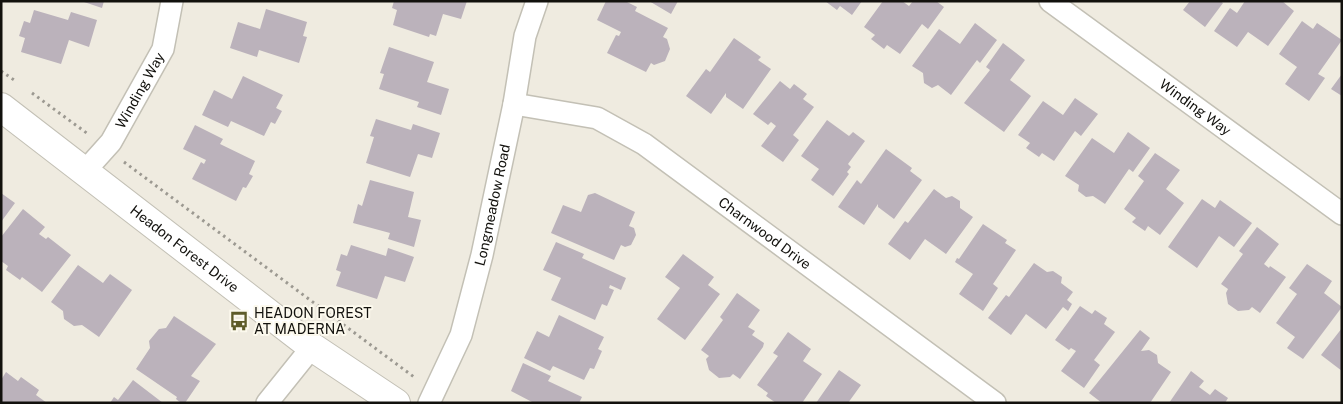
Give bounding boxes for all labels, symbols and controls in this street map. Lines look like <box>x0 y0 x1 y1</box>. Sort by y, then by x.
street label: Winding Way <box>112 49 168 131</box>
street label: Winding Way <box>1157 76 1235 139</box>
street label: Longmeadow Road <box>472 143 513 267</box>
street label: Charnwood Drive <box>715 194 814 272</box>
street label: Headon Forest Drive <box>127 202 242 296</box>
place label: HEADON FOREST AT MADERNA <box>254 305 371 337</box>
bus stop icon: HEADON FOREST AT MADERNA <box>228 310 250 332</box>

